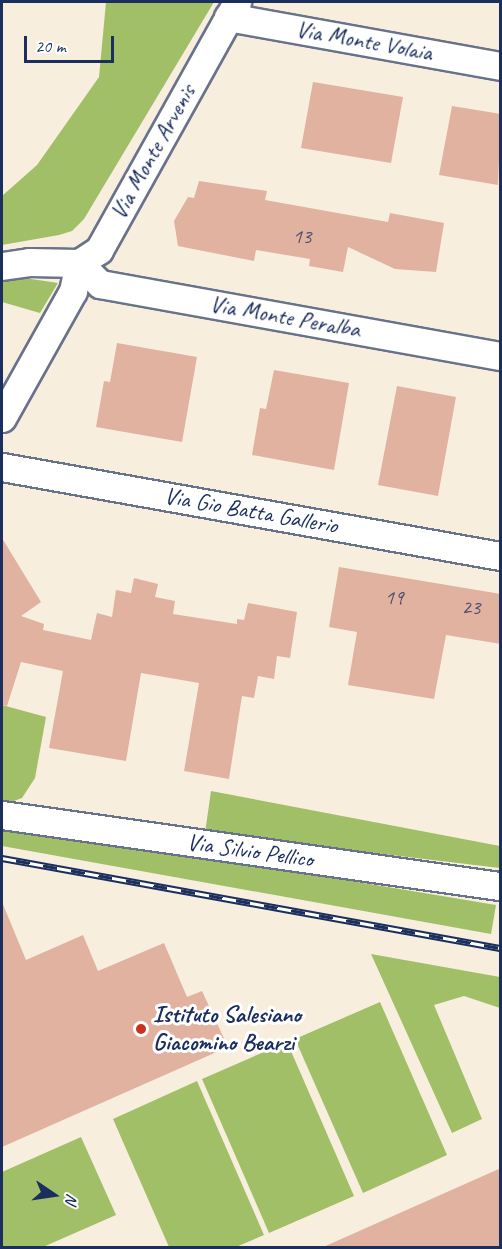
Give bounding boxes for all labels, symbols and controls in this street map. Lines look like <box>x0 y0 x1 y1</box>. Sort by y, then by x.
street label: Via Monte Volaia <box>294 15 434 67</box>
scale bar <box>27 24 117 62</box>
text: 20 m <box>35 35 66 57</box>
street label: Via Monte Arvenis <box>104 80 202 224</box>
house number: 13 <box>293 223 311 249</box>
street label: Via Monte Peralba <box>208 290 362 344</box>
street label: Via Gio Batta Gallerio <box>162 482 340 540</box>
house number: 19 <box>385 584 403 610</box>
house number: 23 <box>462 594 480 620</box>
street label: Via Silvio Pellico <box>185 828 315 874</box>
place label: Istituto Salesiano Giacomino Bearzi <box>153 1001 301 1057</box>
marker: Istituto Salesiano Giacomino Bearzi <box>134 1022 148 1036</box>
north arrow <box>24 1165 84 1225</box>
text: N <box>61 1192 82 1206</box>

